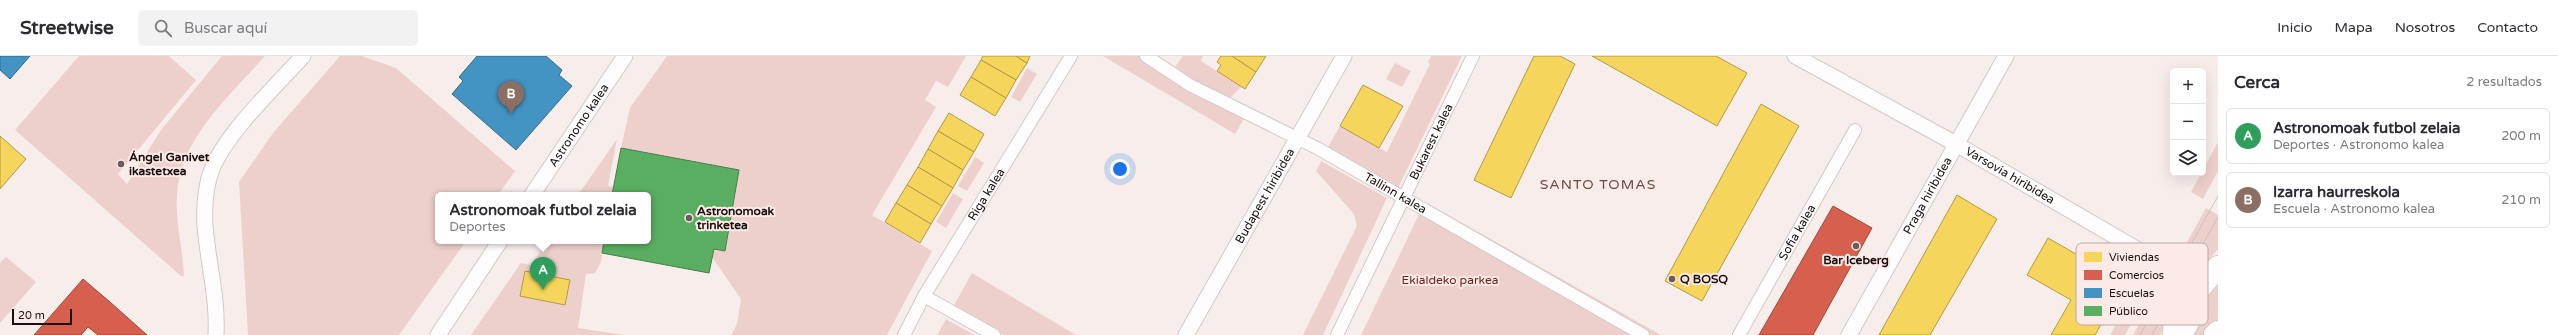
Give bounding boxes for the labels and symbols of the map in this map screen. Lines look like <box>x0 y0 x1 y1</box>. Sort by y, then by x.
pin: B <box>498 81 524 114</box>
street label: Astronomo kalea <box>546 81 611 169</box>
street label: Bukarest kalea <box>1407 101 1456 182</box>
street label: Varsovia hiribidea <box>1963 144 2057 207</box>
street label: Budapest hiribidea <box>1232 146 1297 246</box>
place label: Ángel Ganivet ikastetxea <box>129 150 210 178</box>
street label: Praga hiribidea <box>1900 154 1955 237</box>
marker: Ángel Ganivet ikastetxea <box>116 159 126 169</box>
your location <box>1110 159 1130 179</box>
street label: Riga kalea <box>965 166 1008 223</box>
street label: Tallinn kalea <box>1362 170 1429 216</box>
district label: SANTO TOMAS <box>1540 176 1656 193</box>
street label: Sofia kalea <box>1776 202 1818 263</box>
place label: Astronomoak trinketea <box>696 204 775 232</box>
marker: Astronomoak trinketea <box>684 213 694 223</box>
marker: Bar Iceberg <box>1851 241 1861 251</box>
legend <box>2076 243 2208 325</box>
text: Viviendas <box>2109 251 2159 264</box>
place label: Bar Iceberg <box>1823 253 1889 268</box>
pin: A <box>530 257 556 290</box>
text: Comercios <box>2109 269 2164 282</box>
place label: Q BOSQ <box>1680 272 1728 286</box>
park label: Ekialdeko parkea <box>1401 273 1499 287</box>
marker: Q BOSQ <box>1667 274 1677 284</box>
text: Escuelas <box>2109 287 2154 300</box>
text: Público <box>2109 305 2148 318</box>
scale bar <box>12 307 72 326</box>

